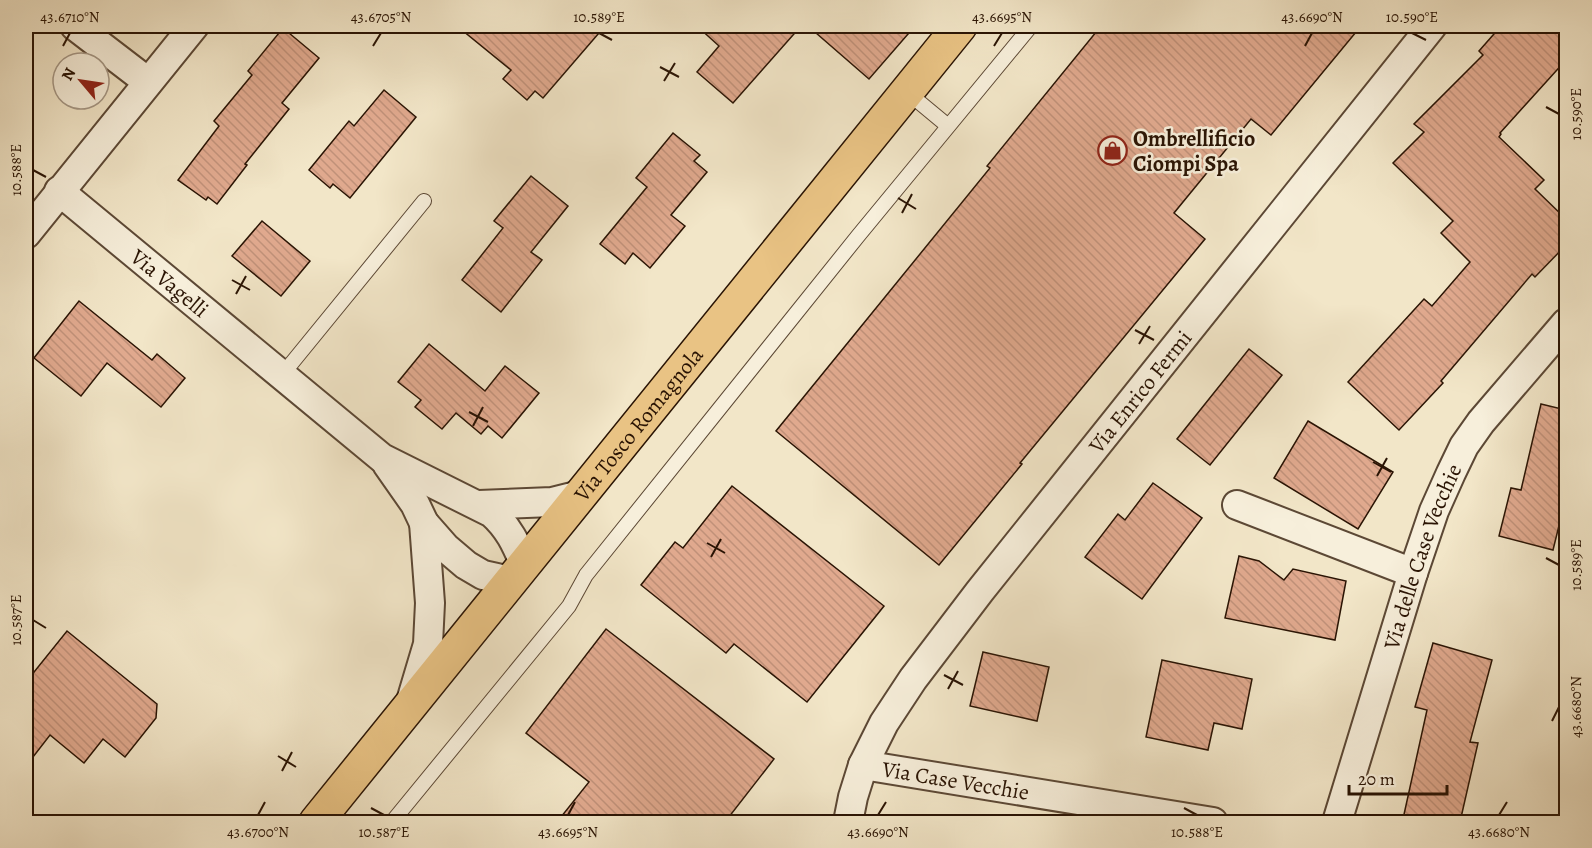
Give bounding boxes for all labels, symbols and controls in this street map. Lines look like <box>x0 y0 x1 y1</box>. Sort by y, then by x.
text: 43.6710°N <box>40 7 100 27</box>
text: 43.6705°N <box>351 7 412 27</box>
text: 10.589°E <box>573 7 625 27</box>
text: 43.6695°N <box>972 7 1032 27</box>
text: 43.6690°N <box>1281 7 1343 27</box>
text: 10.590°E <box>1386 7 1438 27</box>
north arrow <box>51 51 111 111</box>
text: N <box>56 63 81 85</box>
text: 10.590°E <box>1566 88 1586 140</box>
place label: Ombrellificio Ciompi Spa <box>1133 124 1255 179</box>
shop icon: Ombrellificio Ciompi Spa <box>1096 135 1128 167</box>
text: 10.588°E <box>6 144 26 196</box>
street label: Via Vagelli <box>123 242 215 325</box>
street label: Via Enrico Fermi <box>1081 324 1199 461</box>
street label: Via Tosco Romagnola <box>567 341 711 509</box>
street label: Via delle Case Vecchie <box>1376 459 1469 654</box>
text: 10.589°E <box>1566 539 1586 591</box>
text: 10.587°E <box>6 594 26 646</box>
text: 43.6680°N <box>1566 676 1586 738</box>
street label: Via Case Vecchie <box>879 754 1031 808</box>
scale bar <box>1349 758 1446 796</box>
text: 20 m <box>1358 767 1395 791</box>
text: 43.6700°N <box>227 822 289 842</box>
text: 10.587°E <box>358 822 410 842</box>
text: 43.6695°N <box>538 822 598 842</box>
text: 43.6690°N <box>847 822 909 842</box>
text: 10.588°E <box>1171 822 1223 842</box>
text: 43.6680°N <box>1468 822 1530 842</box>

